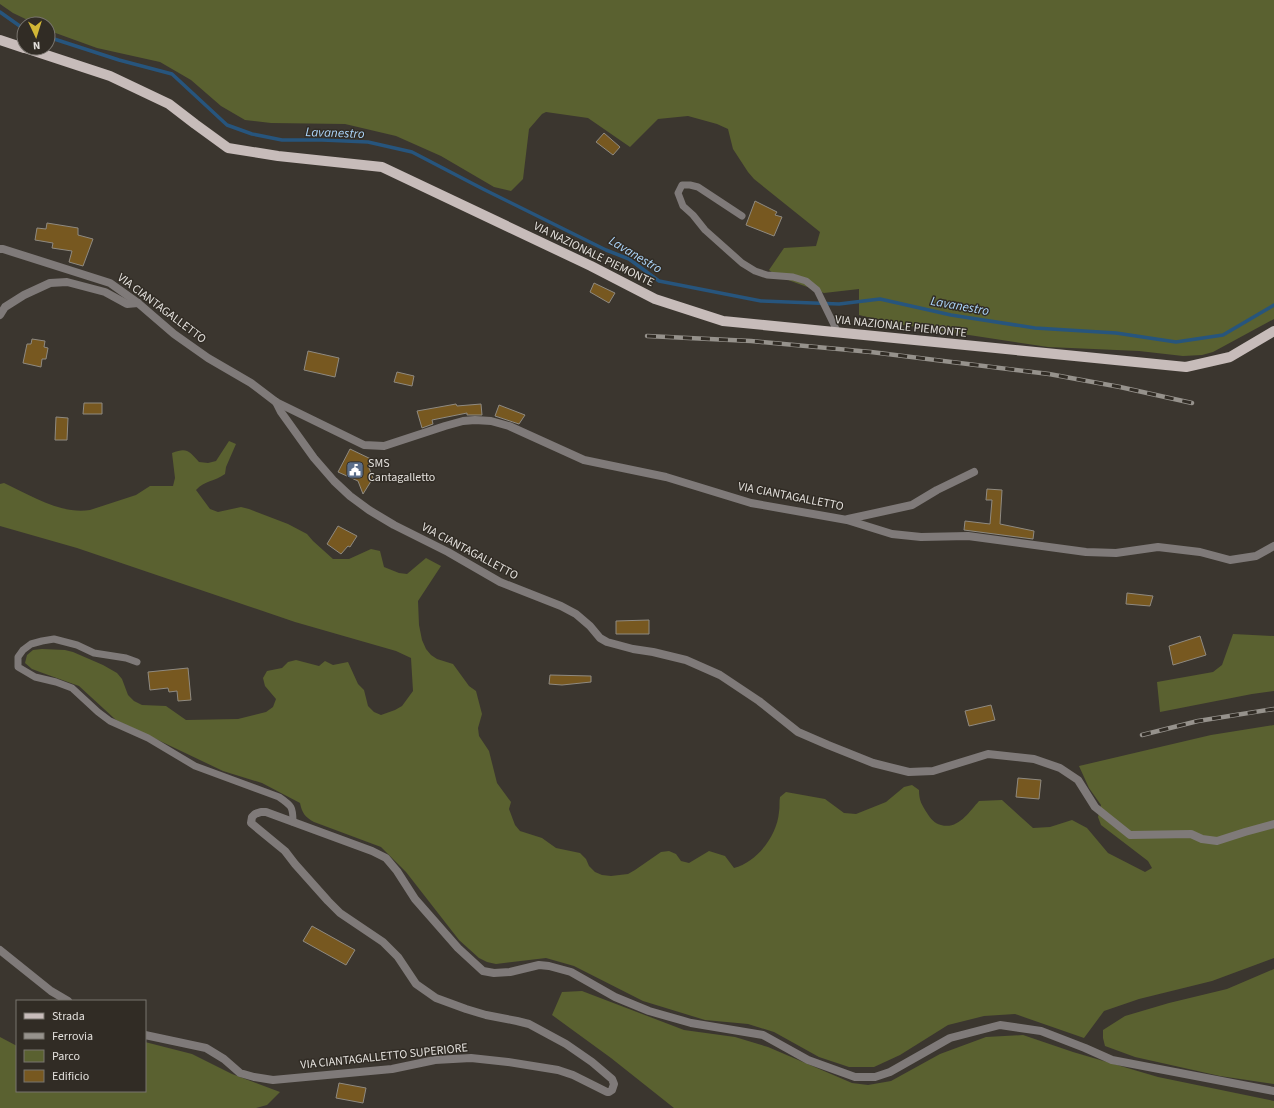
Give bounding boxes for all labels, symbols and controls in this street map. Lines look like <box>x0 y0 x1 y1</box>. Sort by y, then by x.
north arrow <box>16 16 56 56</box>
text: N <box>32 38 41 53</box>
water label: Lavanestro <box>305 123 365 143</box>
street label: VIA NAZIONALE PIEMONTE <box>531 218 657 291</box>
water label: Lavanestro <box>606 232 666 278</box>
street label: VIA CIANTAGALLETTO <box>114 269 210 347</box>
water label: Lavanestro <box>929 292 991 320</box>
street label: VIA NAZIONALE PIEMONTE <box>834 311 968 342</box>
place label: SMS Cantagalletto <box>368 455 435 486</box>
public building icon: SMS Cantagalletto <box>345 460 365 480</box>
street label: VIA CIANTAGALLETTO <box>737 478 845 515</box>
street label: VIA CIANTAGALLETTO <box>418 519 521 584</box>
legend <box>16 1000 146 1092</box>
text: Strada <box>52 1008 85 1025</box>
text: Ferrovia <box>52 1028 93 1045</box>
street label: VIA CIANTAGALLETTO SUPERIORE <box>300 1039 469 1074</box>
text: Parco <box>52 1048 80 1065</box>
text: Edificio <box>52 1068 89 1085</box>

